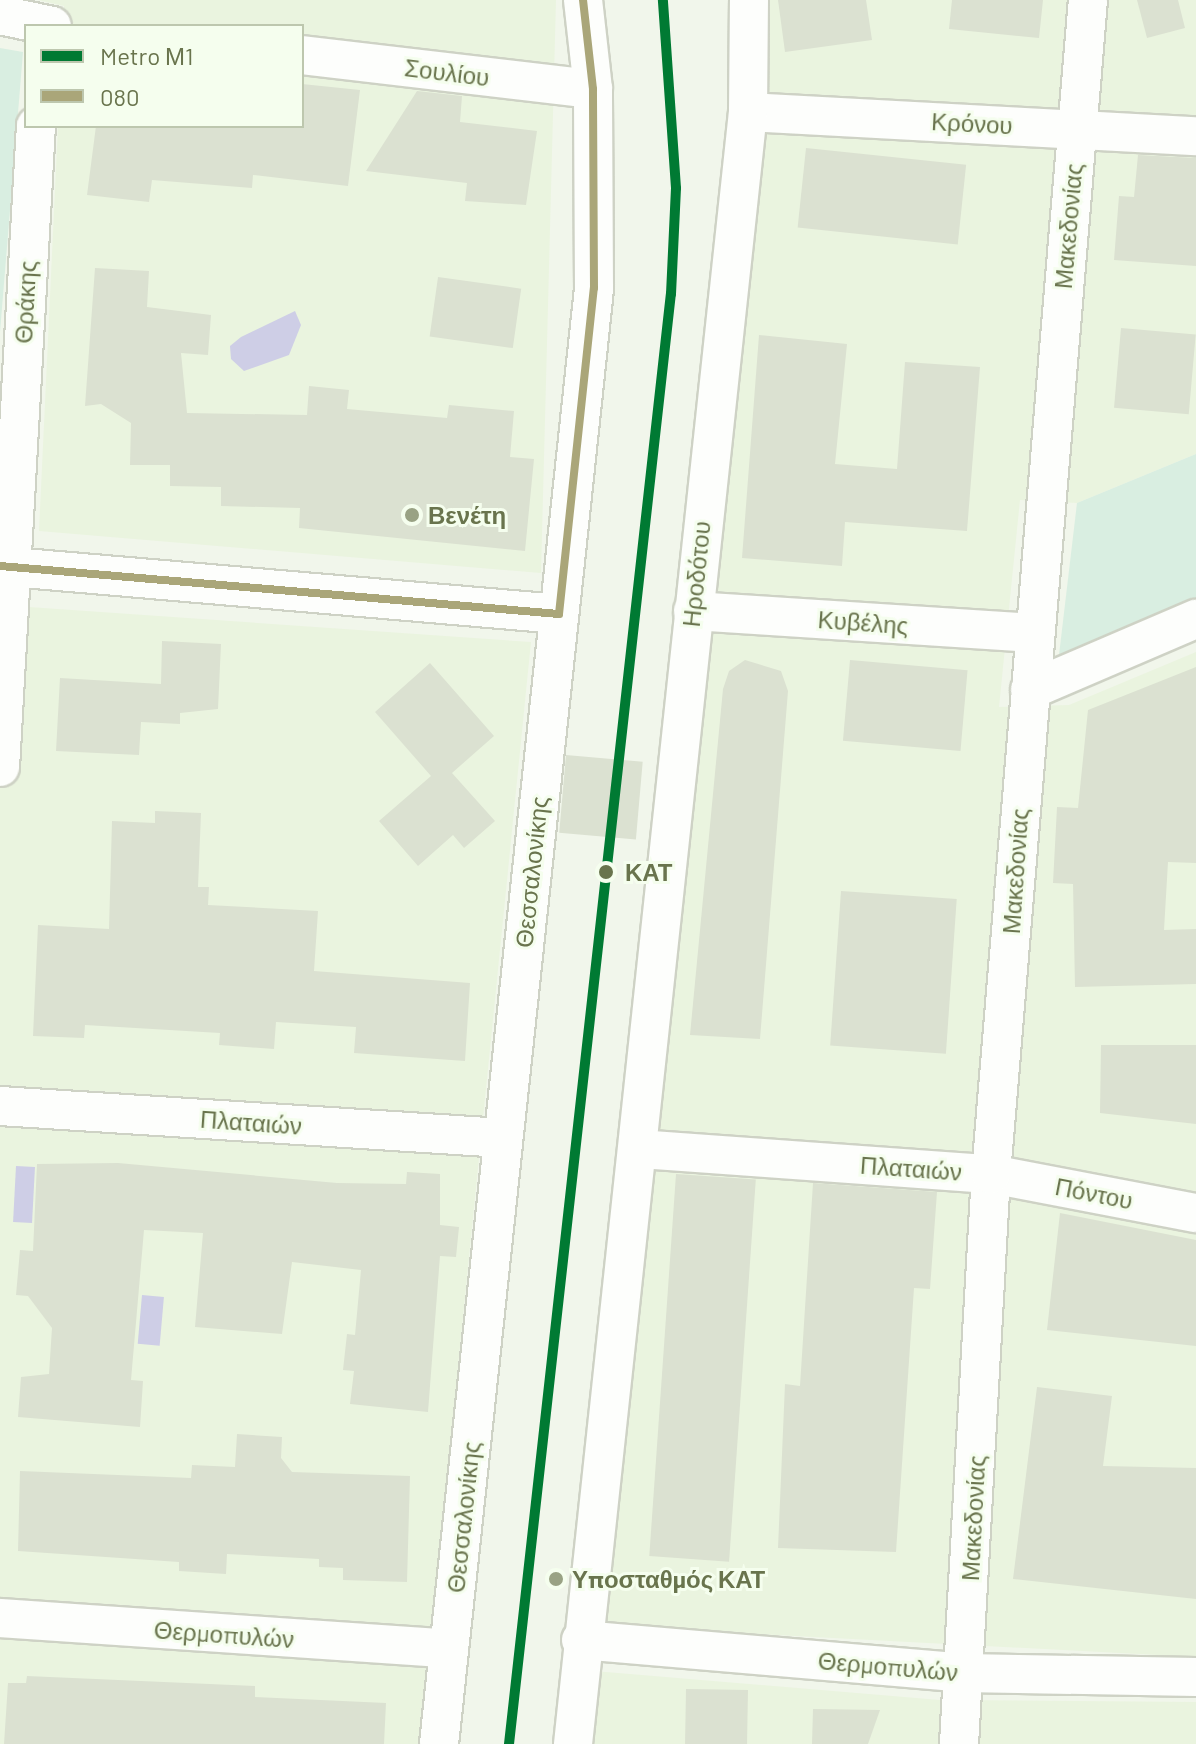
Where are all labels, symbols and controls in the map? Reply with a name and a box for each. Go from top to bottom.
legend [24,24,304,128]
text: Metro Μ1 [100,41,193,70]
street label: Σουλίου [403,53,491,91]
text: 080 [100,82,140,111]
street label: Κρόνου [931,106,1013,140]
street label: Μακεδονίας [1048,162,1088,290]
street label: Θράκης [8,260,42,344]
place label: Βενέτη [428,501,506,529]
marker: Βενέτη [403,506,421,524]
street label: Ηροδότου [676,520,716,628]
street label: Κυβέλης [817,604,909,640]
street label: Θεσσαλονίκης [509,795,553,949]
street label: Μακεδονίας [996,807,1034,935]
place label: ΚΑΤ [625,858,672,886]
marker: ΚΑΤ [594,860,618,884]
street label: Πλαταιών [199,1104,303,1140]
street label: Πλαταιών [859,1150,963,1186]
street label: Πόντου [1053,1171,1135,1215]
street label: Θεσσαλονίκης [441,1440,485,1594]
street label: Μακεδονίας [955,1454,991,1582]
place label: Υποσταθμός ΚΑΤ [572,1565,765,1593]
marker: Υποσταθμός ΚΑΤ [547,1570,565,1588]
street label: Θερμοπυλών [153,1615,295,1653]
street label: Θερμοπυλών [817,1646,959,1686]

